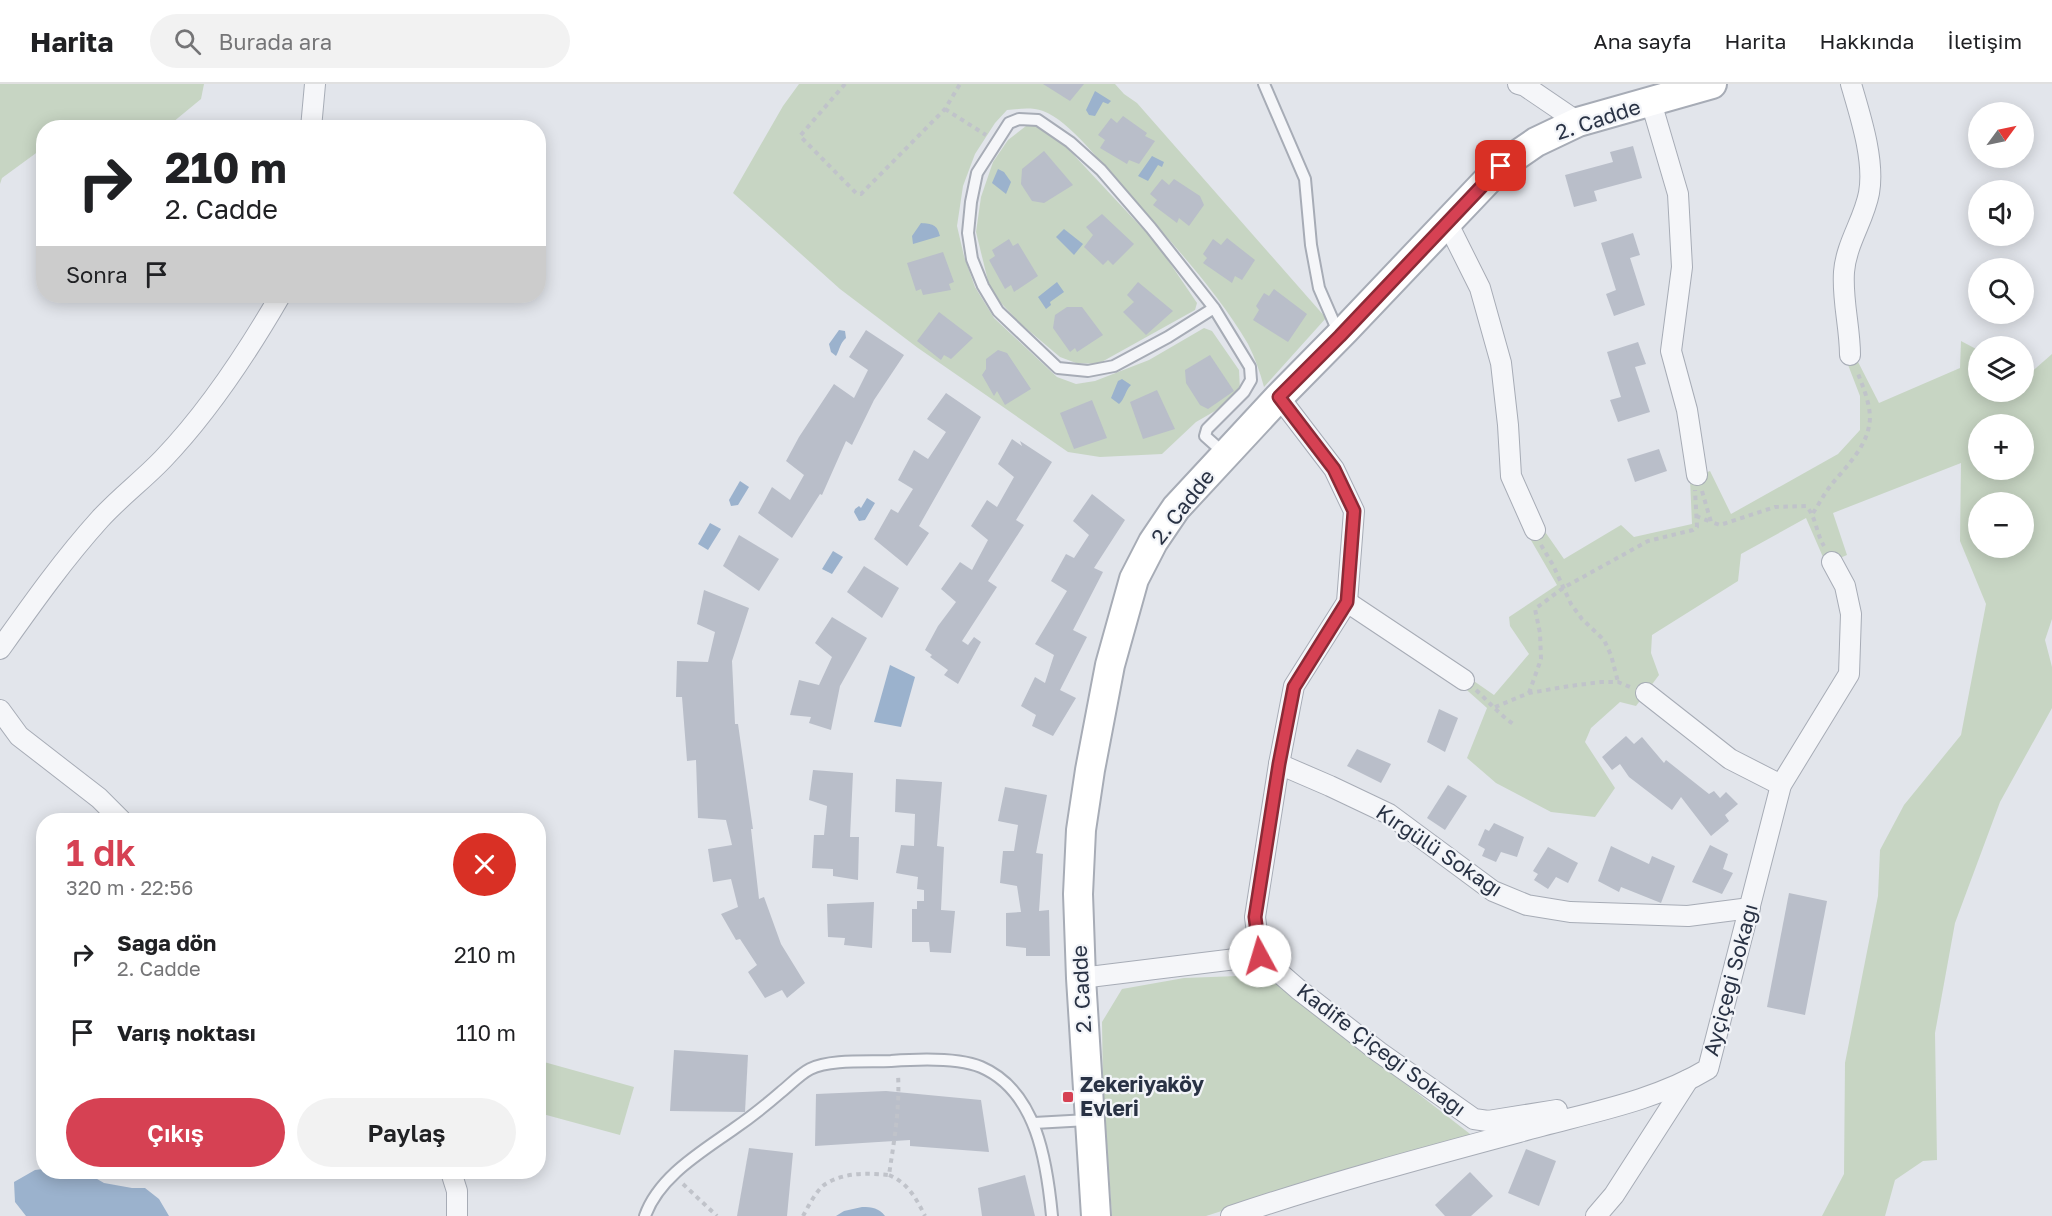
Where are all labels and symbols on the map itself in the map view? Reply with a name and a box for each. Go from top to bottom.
street label: 2. Cadde [1552,93,1644,145]
north arrow [1968,102,2034,168]
pin [1475,140,1526,191]
street label: 2. Cadde [1145,464,1220,549]
street label: Kırgülü Sokağı [1372,798,1508,902]
street label: Ayçiçeği Sokağı [1697,901,1763,1059]
position arrow [1228,924,1292,988]
street label: 2. Cadde [1066,944,1096,1034]
street label: Kadife Çiçeği Sokağı [1292,977,1471,1121]
place label: Zekeriyaköy Evleri [1080,1071,1204,1121]
marker: Zekeriyaköy Evleri [1061,1090,1075,1104]

